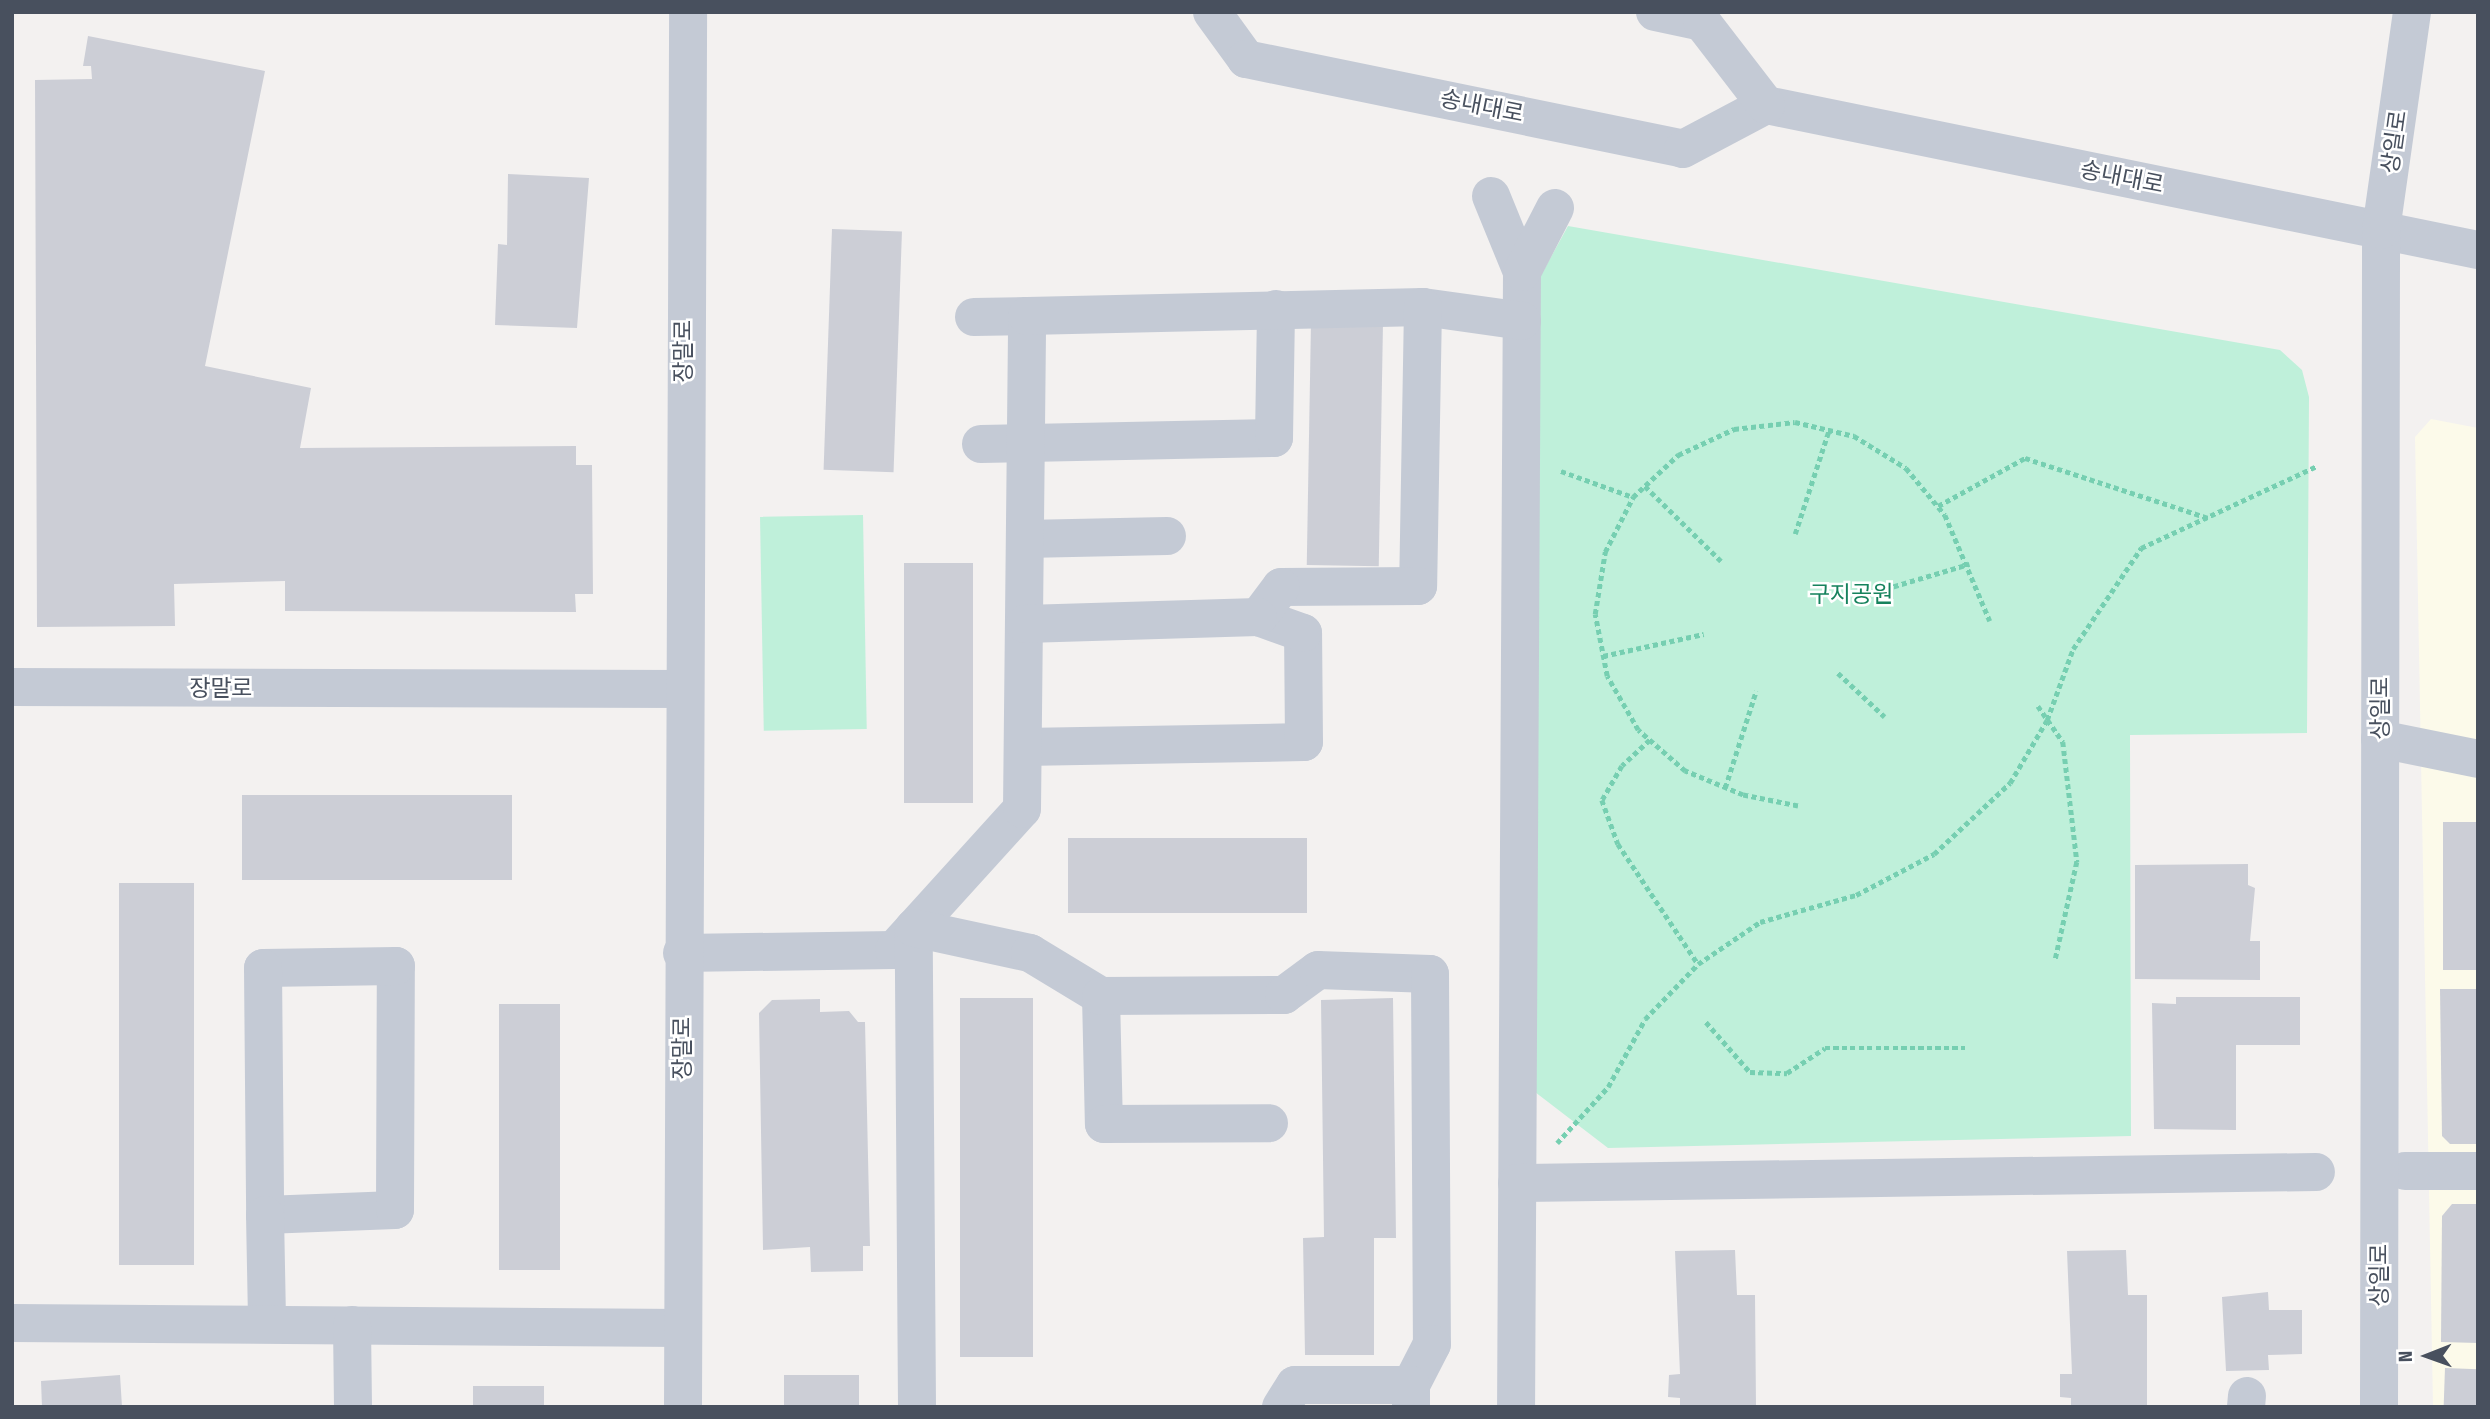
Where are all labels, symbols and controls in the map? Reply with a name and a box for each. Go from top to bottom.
street label: 송내대로 [1438,84,1526,128]
street label: 상일로 [2376,109,2412,175]
street label: 송내대로 [2078,155,2166,199]
street label: 장말로 [669,319,697,383]
park label: 구지공원 [1809,580,1893,608]
street label: 장말로 [189,674,253,702]
street label: 상일로 [2366,676,2394,740]
street label: 장말로 [668,1016,696,1080]
street label: 상일로 [2365,1243,2393,1307]
north arrow [2392,1321,2462,1391]
text: N [2394,1350,2417,1362]

